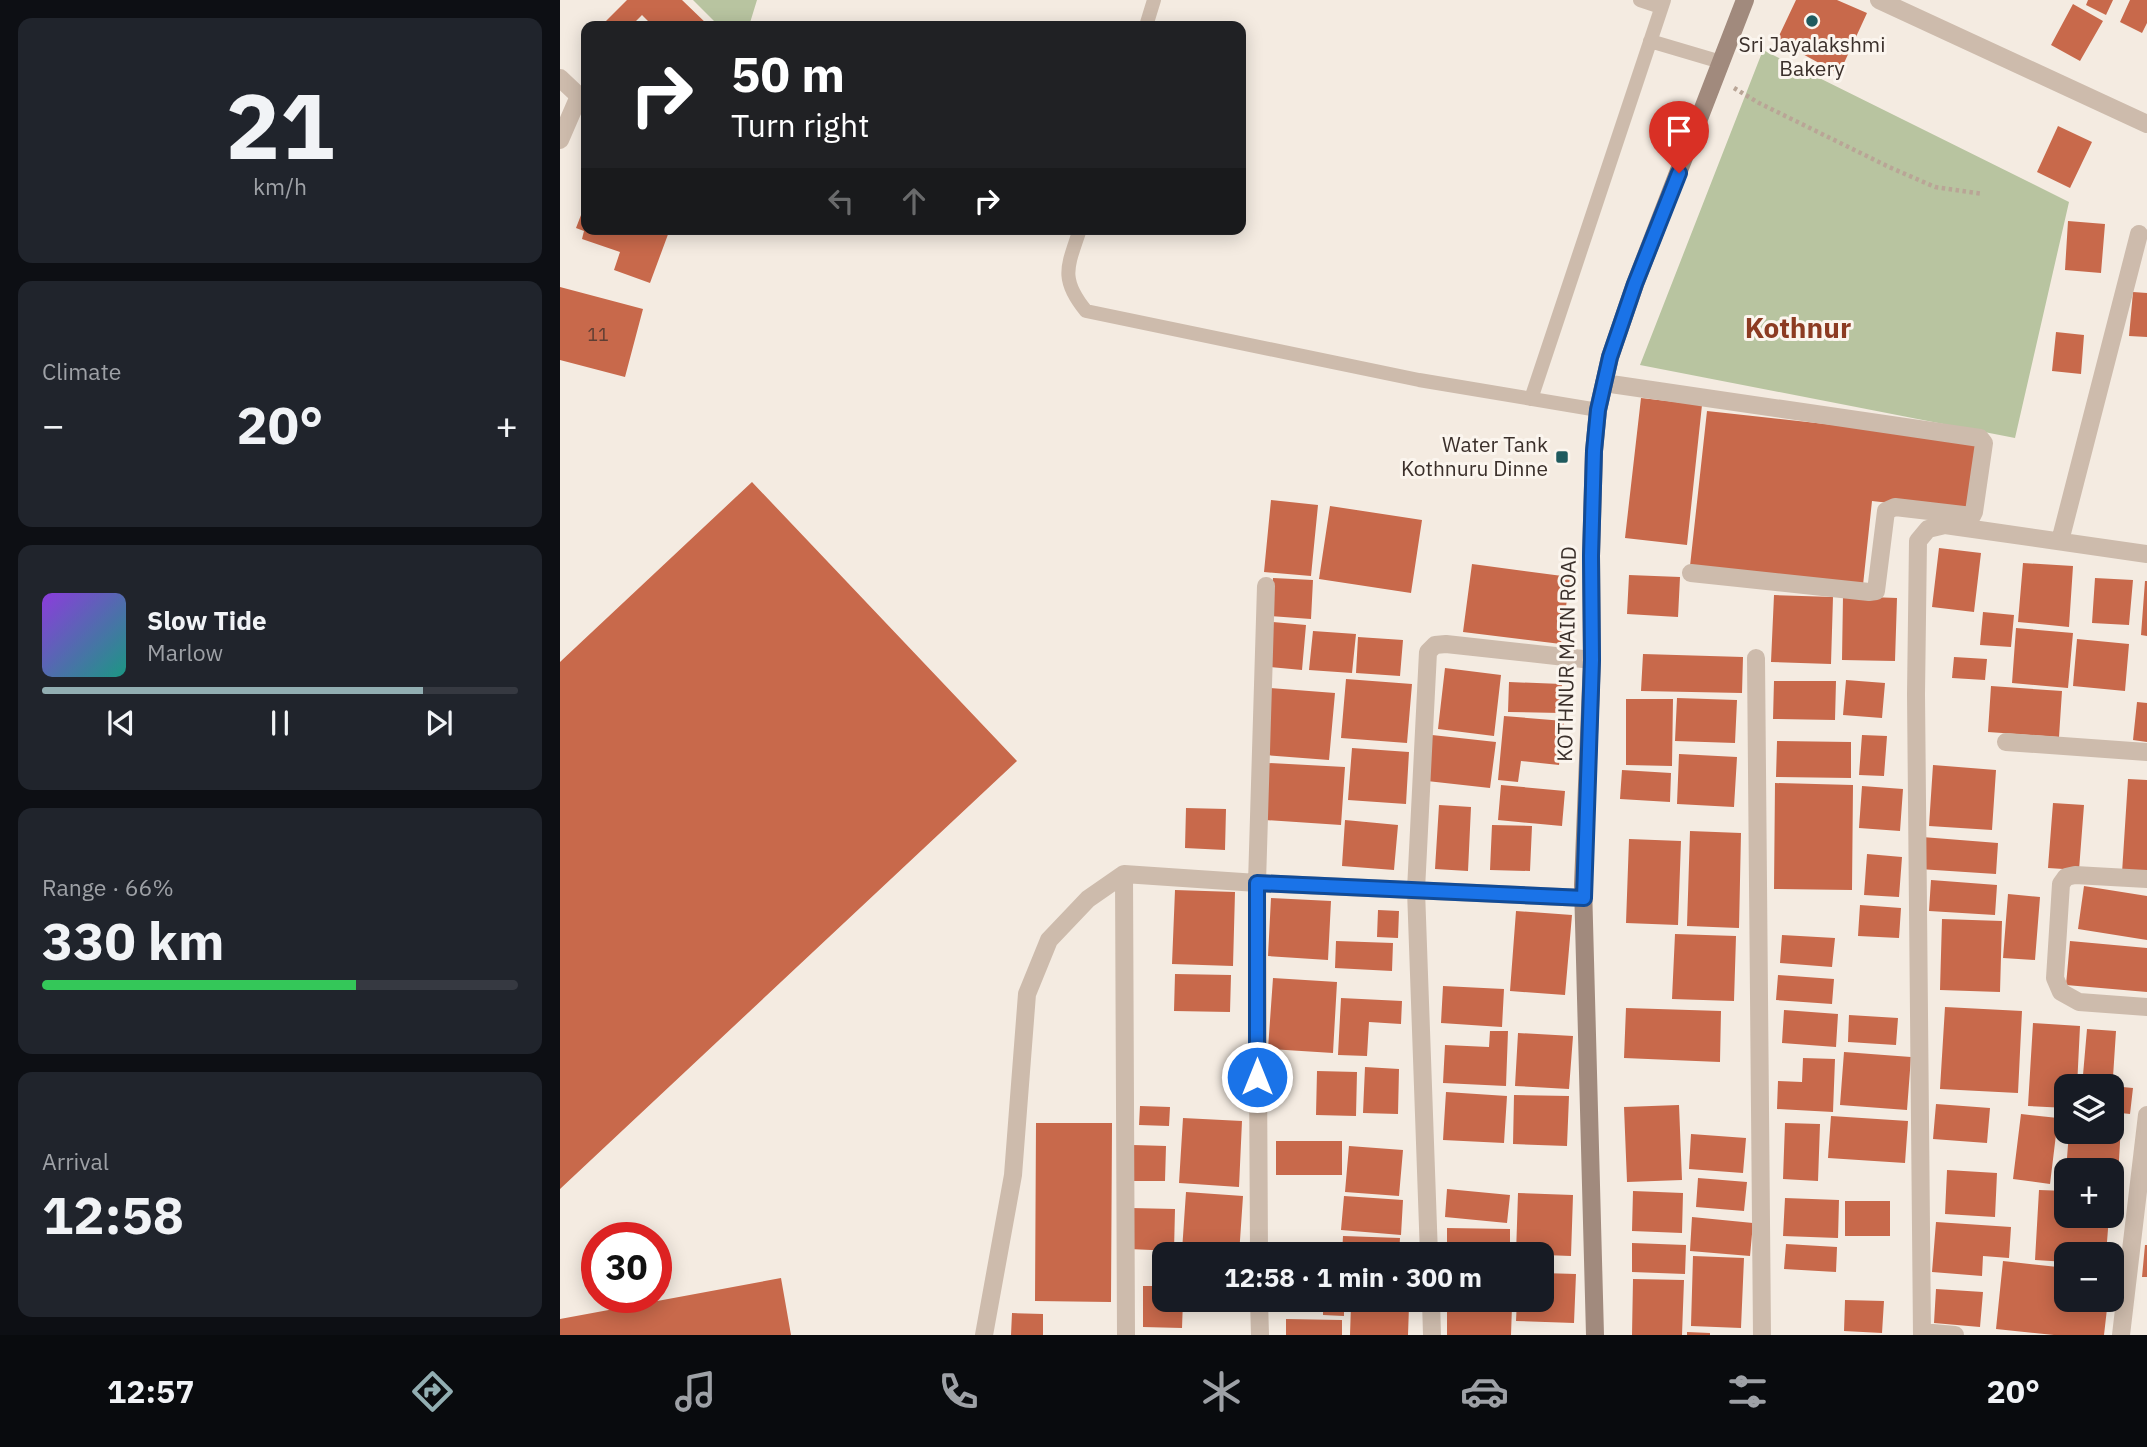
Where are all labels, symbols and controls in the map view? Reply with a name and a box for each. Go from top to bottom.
marker: Sri Jayalakshmi Bakery [1804,13,1820,29]
place label: Sri Jayalakshmi Bakery [1739,30,1885,82]
text: 50 m [731,42,845,105]
icon: right [616,49,707,140]
text: 21 [225,66,335,184]
pin [1649,101,1709,173]
text: Turn right [731,104,869,146]
icon: arrive [1660,112,1698,150]
text: km/h [253,171,307,201]
icon: left [822,182,860,220]
icon: ahead [895,182,933,220]
icon: right [968,182,1006,220]
district label: Kothnur [1745,309,1851,346]
house number: 11 [587,323,609,346]
text: Climate [42,356,121,386]
text: 20° [237,391,323,458]
text: − [42,400,65,449]
text: + [495,400,518,449]
place label: Water Tank Kothnuru Dinne [1401,430,1548,482]
marker: Water Tank Kothnuru Dinne [1554,449,1570,465]
street label: KOTHNUR MAIN ROAD [1550,546,1582,762]
text: Slow Tide [147,603,267,637]
text: Marlow [147,637,223,667]
icon: previous [102,704,140,742]
icon: pause [261,704,299,742]
icon: next [420,704,458,742]
text: Range · 66% [42,872,174,902]
text: 330 km [42,907,224,974]
position arrow [1220,1040,1294,1114]
map controls [2054,1074,2124,1312]
button: layers [2054,1074,2124,1144]
text: Arrival [42,1146,109,1176]
button: + [2054,1158,2124,1228]
text: 12:58 [42,1181,184,1248]
speed limit sign: 30 [581,1222,672,1313]
button: − [2054,1242,2124,1312]
text: 12:58 · 1 min · 300 m [1224,1260,1482,1294]
icon: directions [408,1367,457,1416]
icon: music [671,1367,720,1416]
icon: phone [934,1367,983,1416]
icon: climate [1197,1367,1246,1416]
icon: car [1460,1367,1509,1416]
icon: filters [1723,1367,1772,1416]
text: 12:57 [107,1370,194,1412]
text: 20° [1986,1370,2040,1412]

